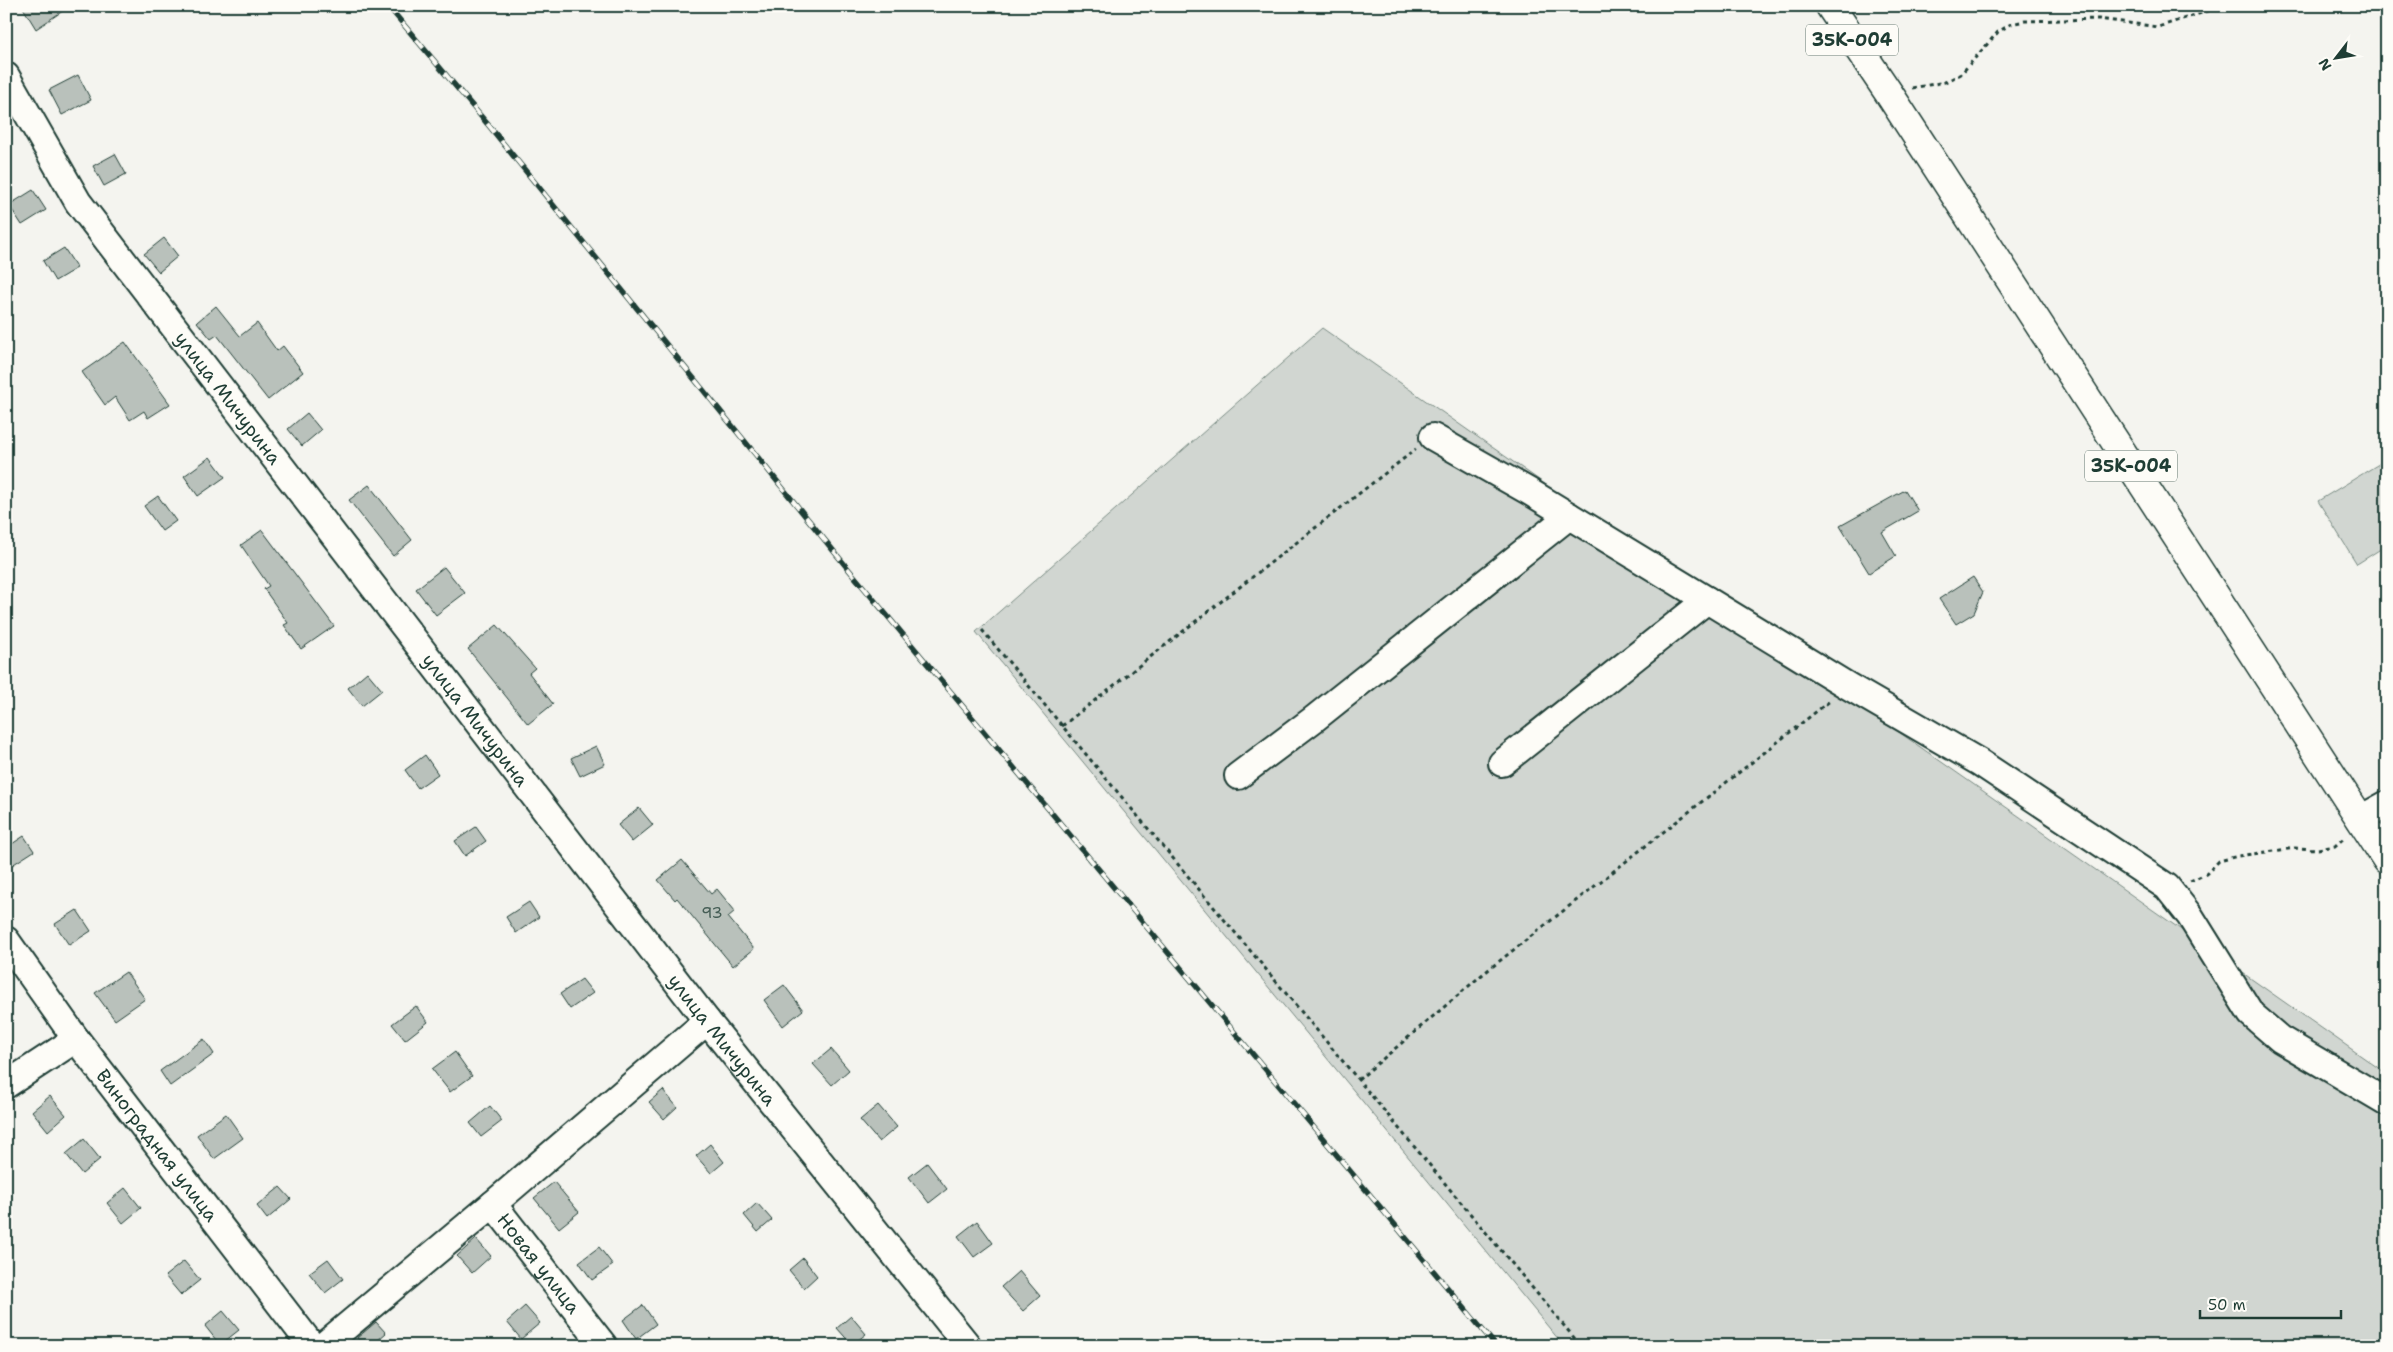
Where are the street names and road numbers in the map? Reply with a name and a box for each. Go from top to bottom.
road number: 35К-004 [1806,24,1898,56]
street label: улица Мичурина [169,326,288,470]
road number: 35К-004 [2085,451,2177,482]
street label: улица Мичурина [417,648,535,792]
street label: улица Мичурина [663,969,783,1111]
street label: Виноградная улица [91,1064,224,1227]
street label: Новая улица [492,1208,587,1319]

